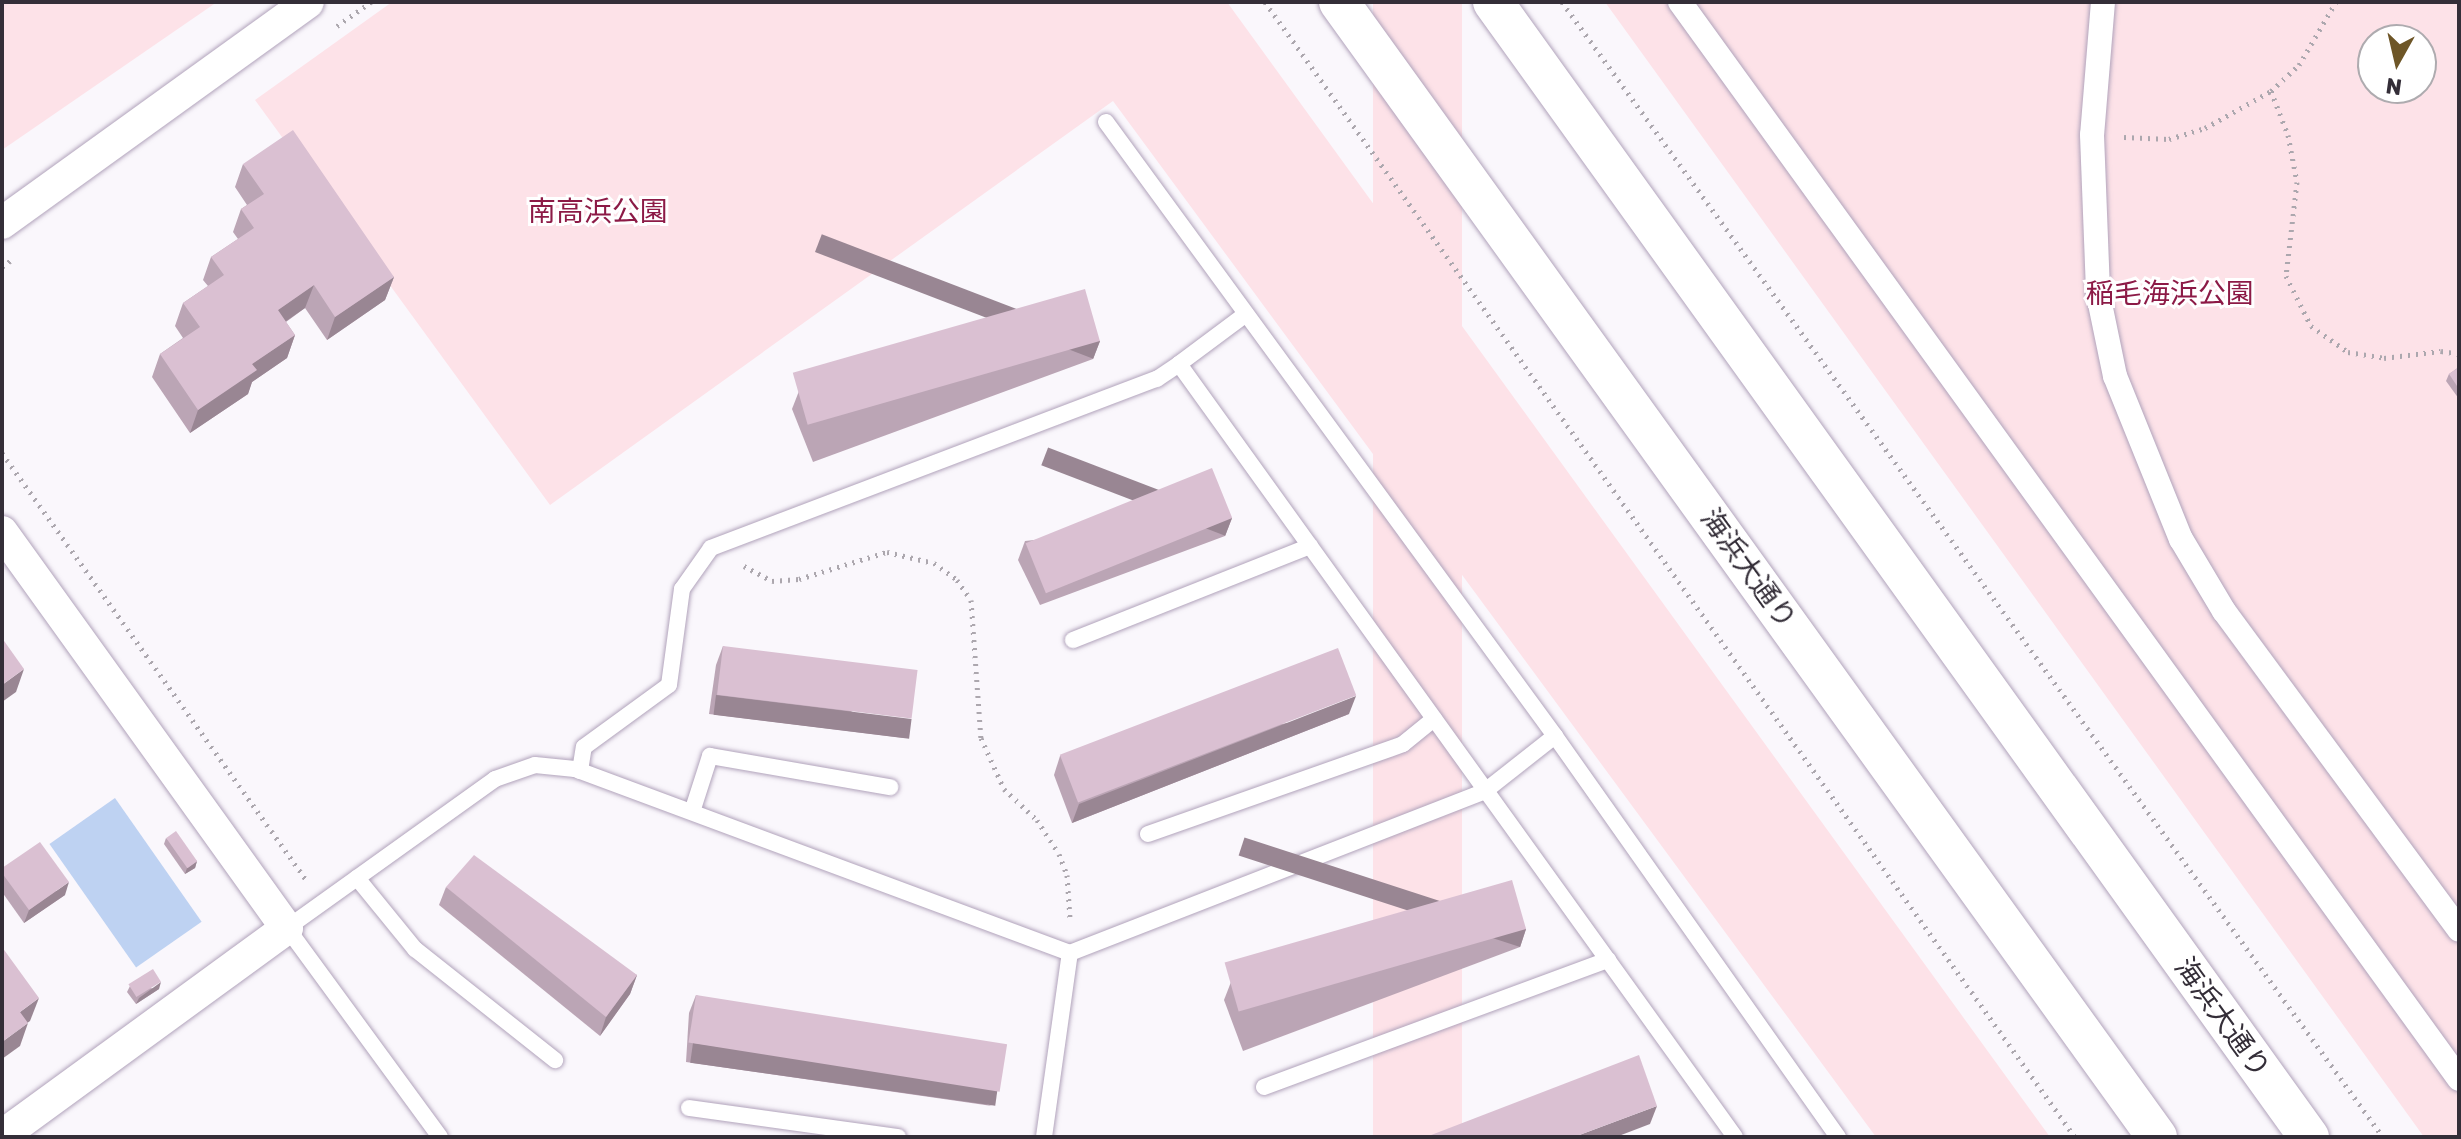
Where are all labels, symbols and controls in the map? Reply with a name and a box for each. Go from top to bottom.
north arrow [2357,24,2437,104]
text: N [2384,72,2404,101]
park label: 南高浜公園 [528,195,668,229]
park label: 稲毛海浜公園 [2086,277,2254,311]
street label: 海浜大通り [1693,502,1803,636]
street label: 海浜大通り [2167,951,2277,1085]

